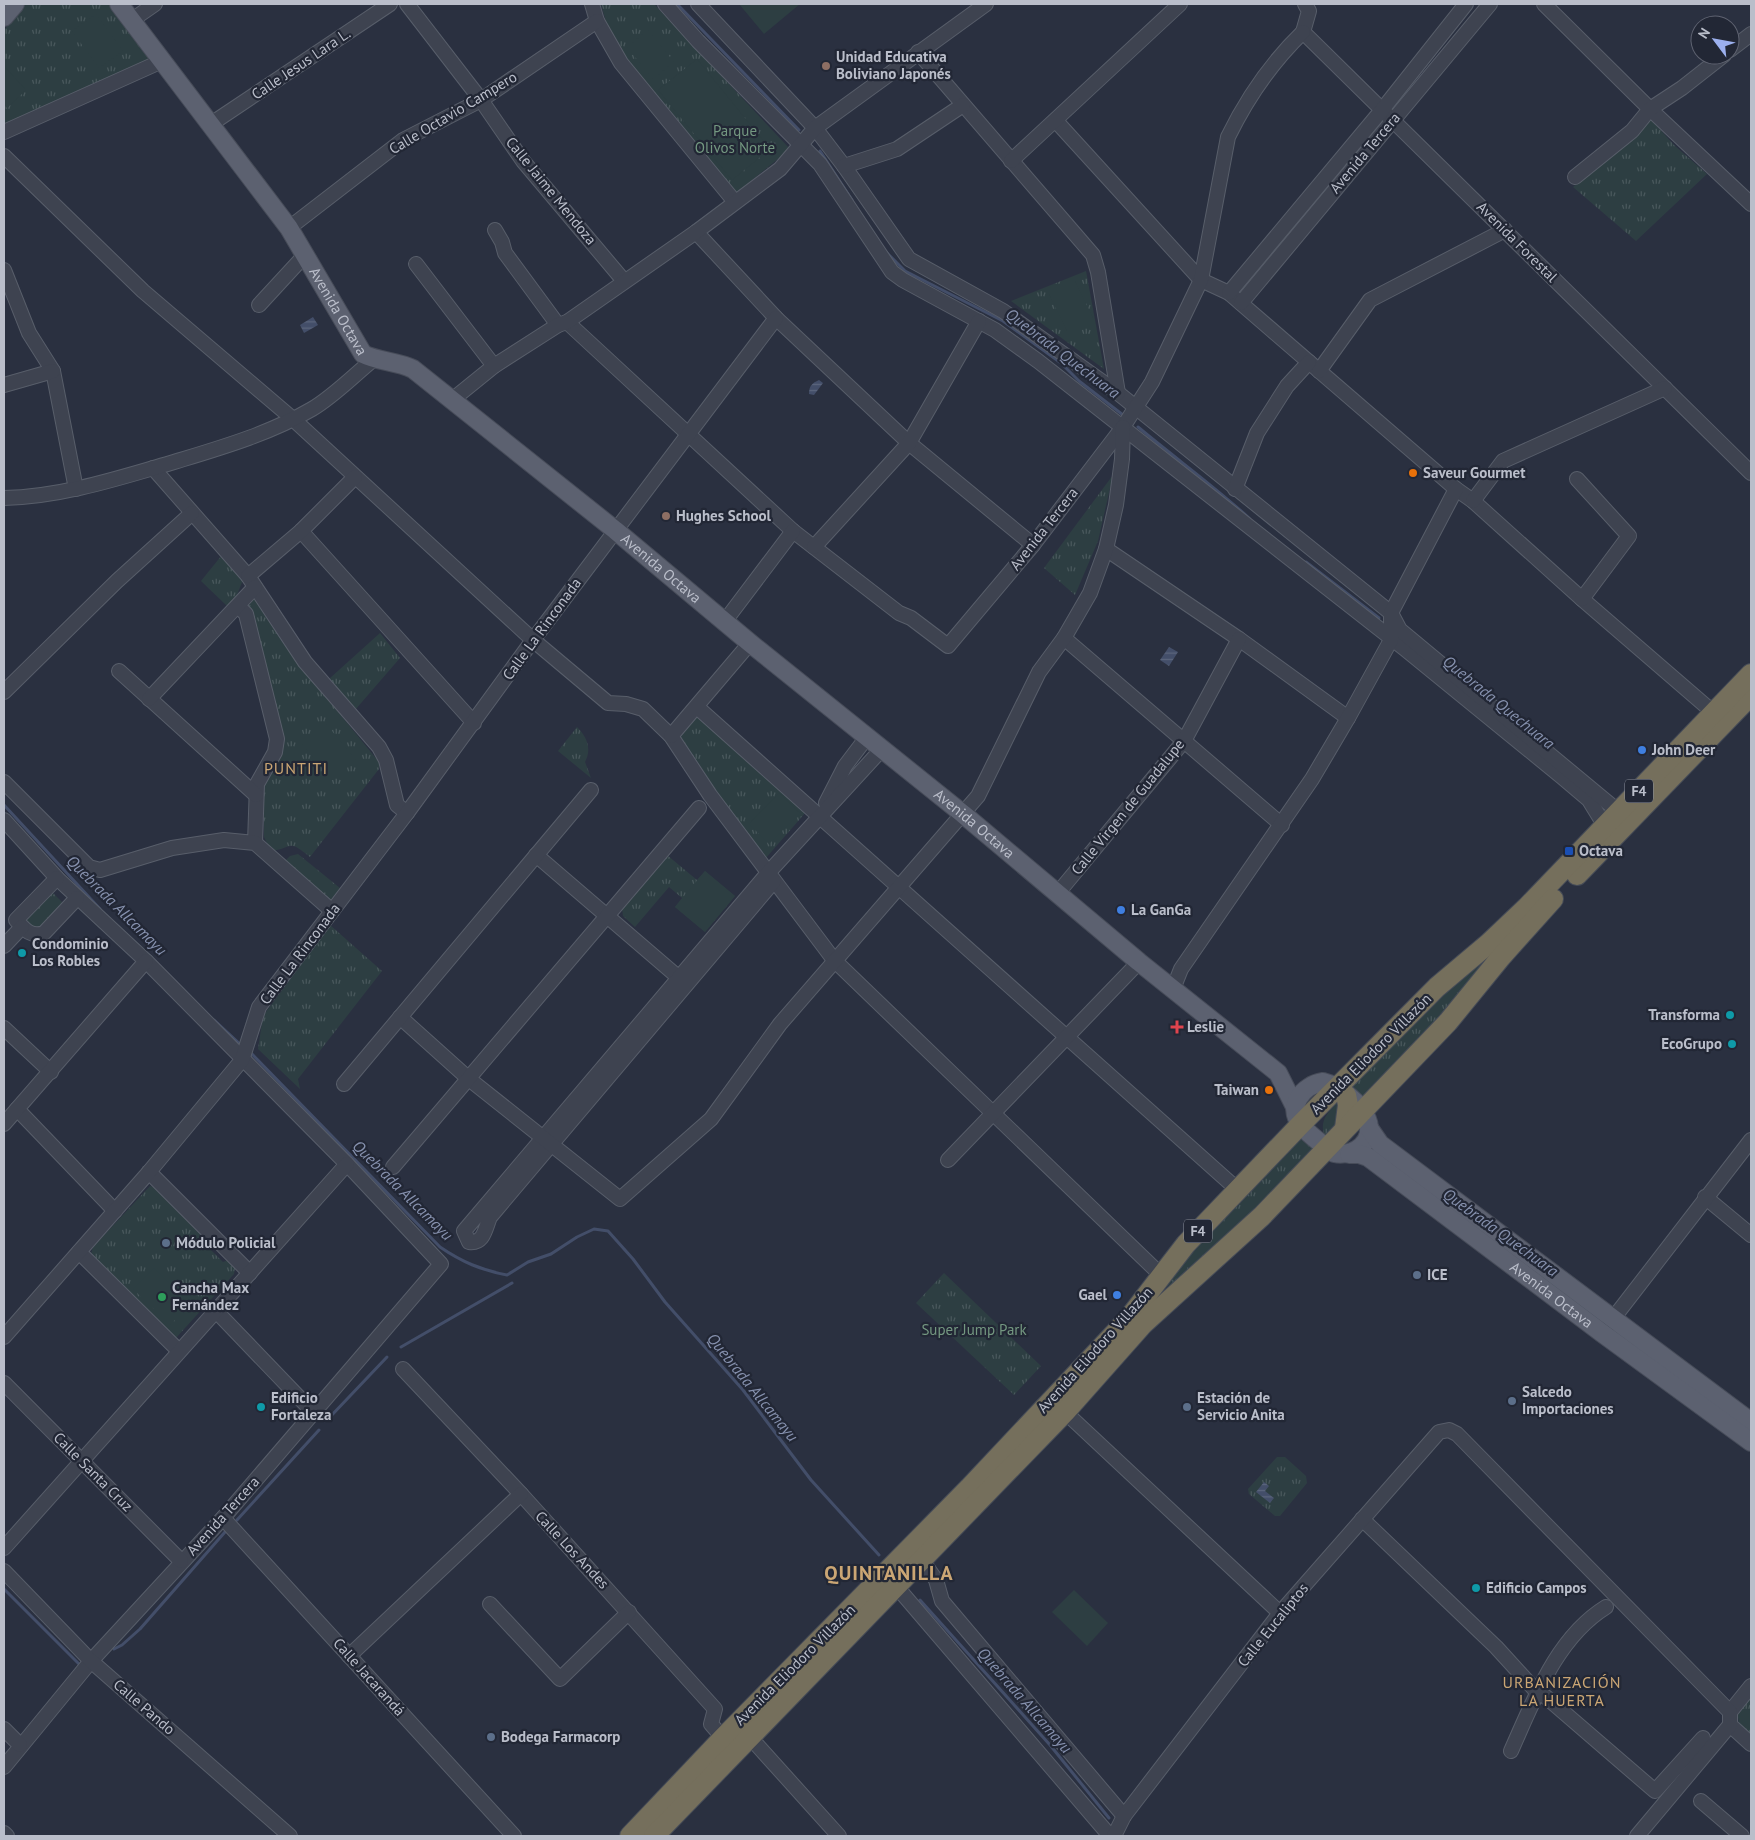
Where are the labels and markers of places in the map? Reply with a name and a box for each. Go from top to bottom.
place label: Unidad Educativa Boliviano Japonés [836,47,951,83]
marker: Unidad Educativa Boliviano Japonés [820,60,832,72]
place label: Saveur Gourmet [1423,463,1526,482]
marker: Saveur Gourmet [1407,467,1419,479]
place label: Hughes School [676,506,772,525]
marker: Hughes School [660,510,672,522]
place label: John Deer [1651,740,1716,759]
marker: John Deer [1636,744,1648,756]
place label: Octava [1579,841,1623,860]
marker: Octava [1563,845,1575,857]
place label: La GanGa [1131,900,1191,919]
marker: La GanGa [1115,904,1127,916]
place label: Condominio Los Robles [32,934,109,970]
marker: Condominio Los Robles [16,947,28,959]
place label: Transforma [1648,1005,1720,1024]
marker: Transforma [1724,1009,1736,1021]
place label: Leslie [1187,1017,1225,1036]
marker: Leslie [1171,1021,1183,1033]
place label: EcoGrupo [1661,1034,1722,1053]
marker: EcoGrupo [1726,1038,1738,1050]
place label: Taiwan [1214,1080,1259,1099]
marker: Taiwan [1263,1084,1275,1096]
place label: Módulo Policial [176,1233,276,1252]
marker: Módulo Policial [160,1237,172,1249]
place label: ICE [1427,1265,1448,1284]
marker: ICE [1411,1269,1423,1281]
place label: Cancha Max Fernández [172,1278,249,1314]
place label: Gael [1078,1285,1108,1304]
marker: Gael [1111,1289,1123,1301]
marker: Cancha Max Fernández [156,1291,168,1303]
place label: Salcedo Importaciones [1522,1382,1614,1418]
place label: Edificio Fortaleza [271,1388,331,1424]
place label: Estación de Servicio Anita [1197,1388,1285,1424]
marker: Salcedo Importaciones [1506,1395,1518,1407]
marker: Edificio Fortaleza [255,1401,267,1413]
marker: Estación de Servicio Anita [1181,1401,1193,1413]
place label: Edificio Campos [1486,1578,1587,1597]
marker: Edificio Campos [1470,1582,1482,1594]
place label: Bodega Farmacorp [501,1727,620,1746]
marker: Bodega Farmacorp [485,1731,497,1743]

